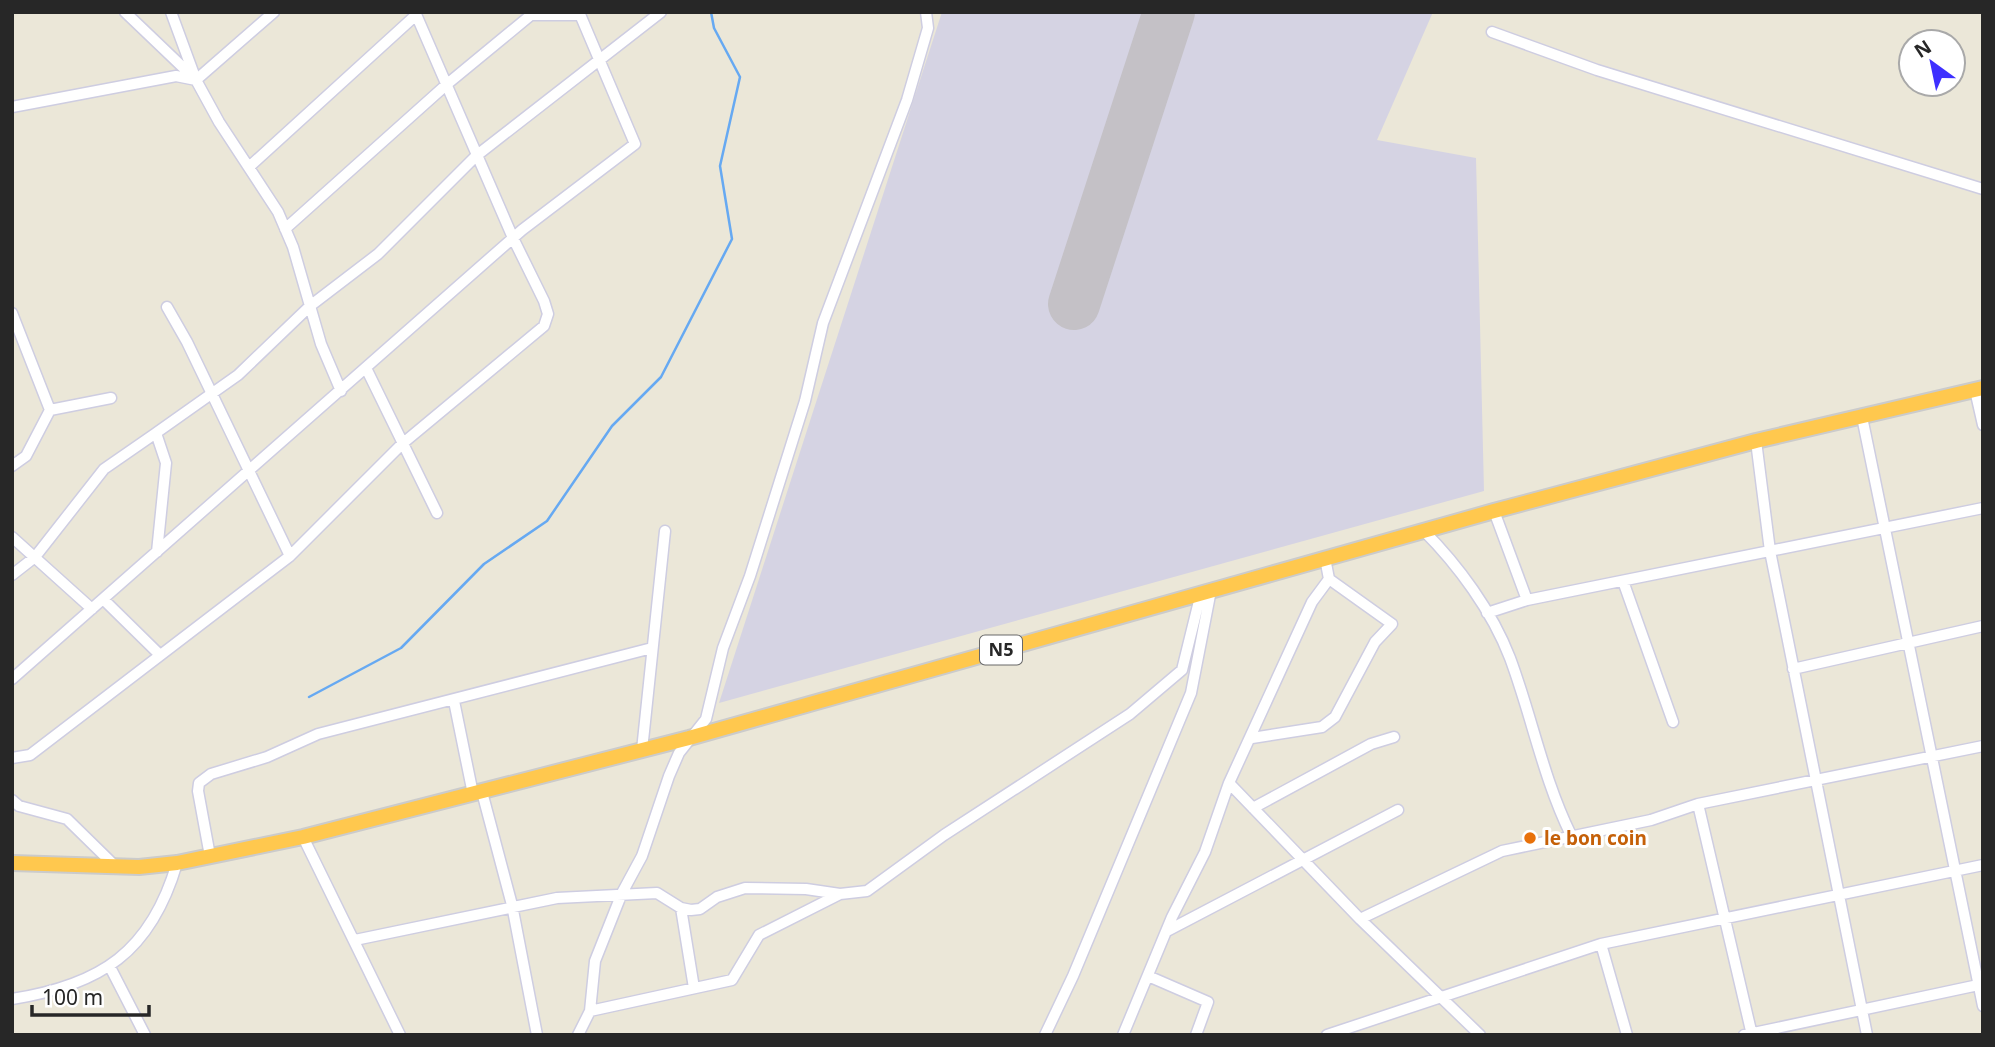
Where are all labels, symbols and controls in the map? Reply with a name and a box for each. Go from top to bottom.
north arrow [1897,28,1967,98]
text: N [1909,34,1936,64]
road number: N5 [980,636,1022,664]
place label: le bon coin [1544,825,1647,851]
marker: le bon coin [1522,830,1538,846]
scale bar [32,974,149,1018]
text: 100 m [42,983,103,1011]

